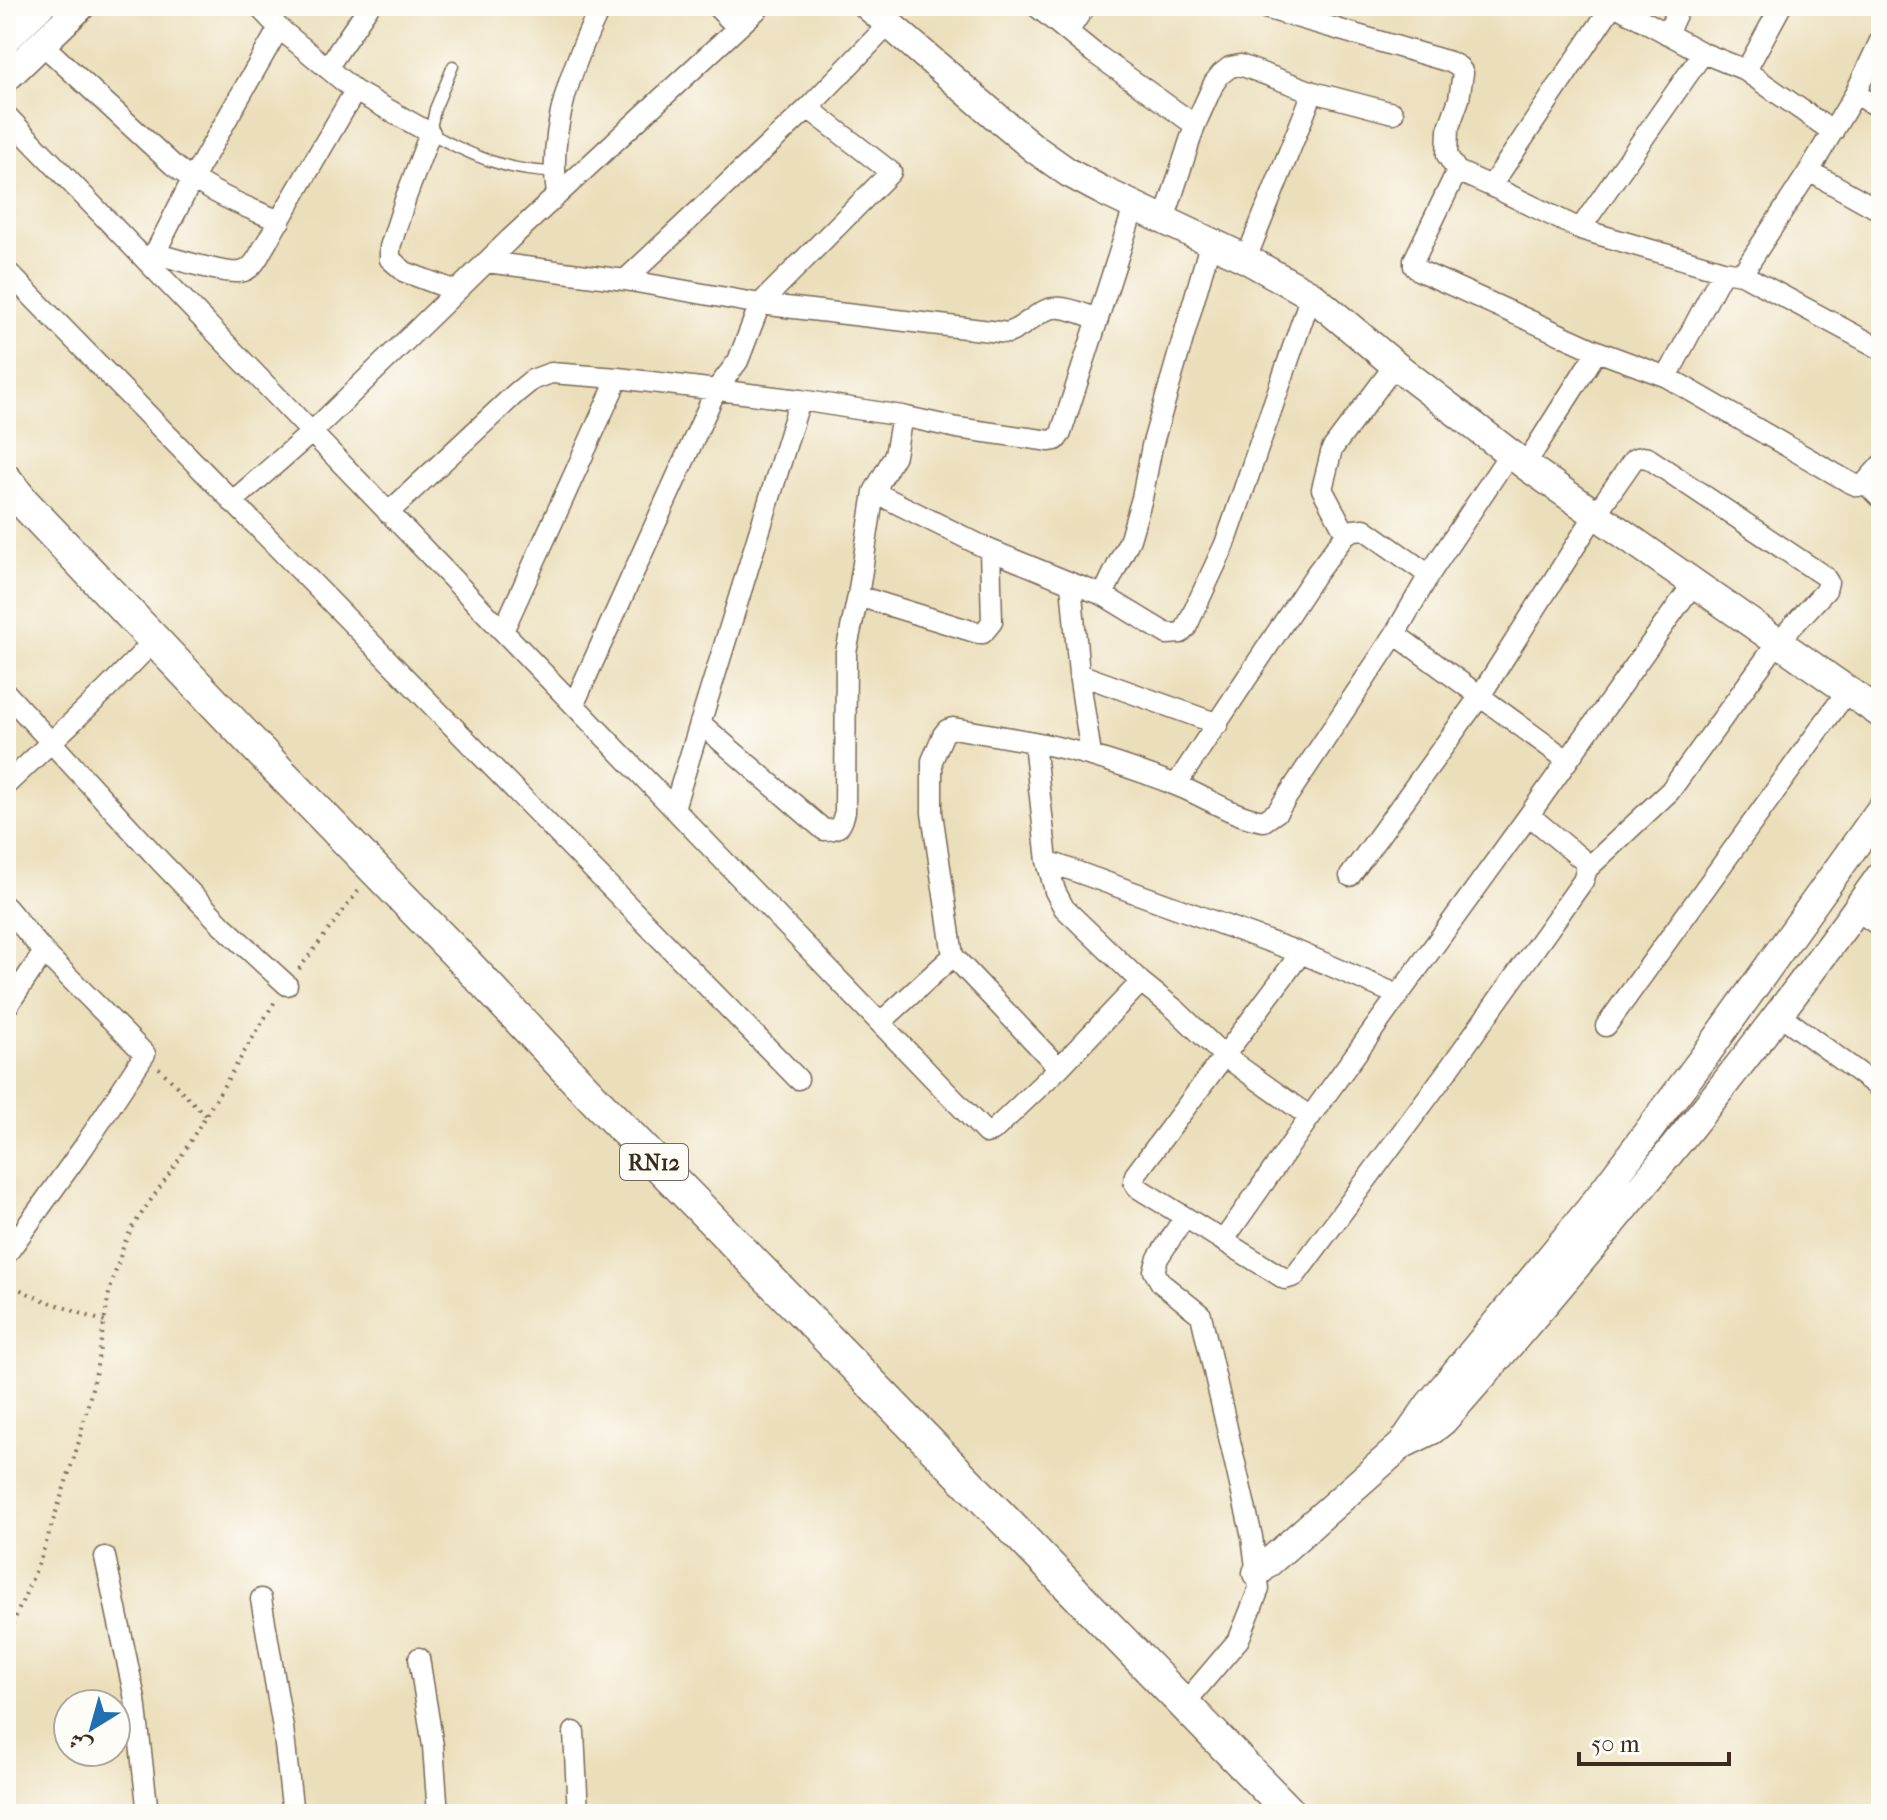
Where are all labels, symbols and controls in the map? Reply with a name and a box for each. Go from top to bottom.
road number: RN12 [620,1144,688,1180]
north arrow [52,1688,132,1768]
scale bar [1579,1716,1729,1766]
text: ش [64,1726,97,1760]
text: 50 m [1591,1730,1640,1758]

